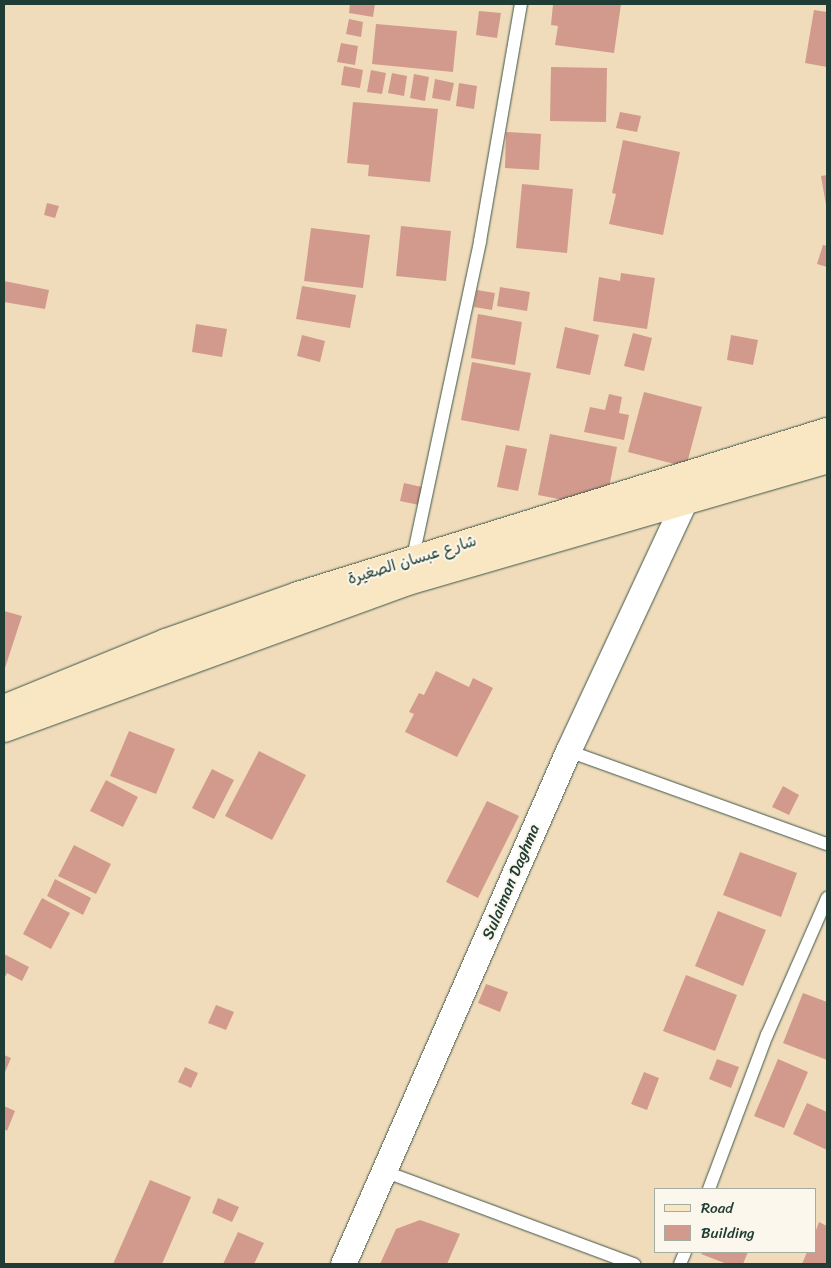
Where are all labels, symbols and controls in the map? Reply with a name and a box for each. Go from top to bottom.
street label: شارع عبسان الصغيرة [345,531,479,589]
street label: Sulaiman Daghma [478,822,544,942]
legend [654,1188,816,1253]
text: Road [701,1195,733,1221]
text: Building [701,1220,755,1246]

